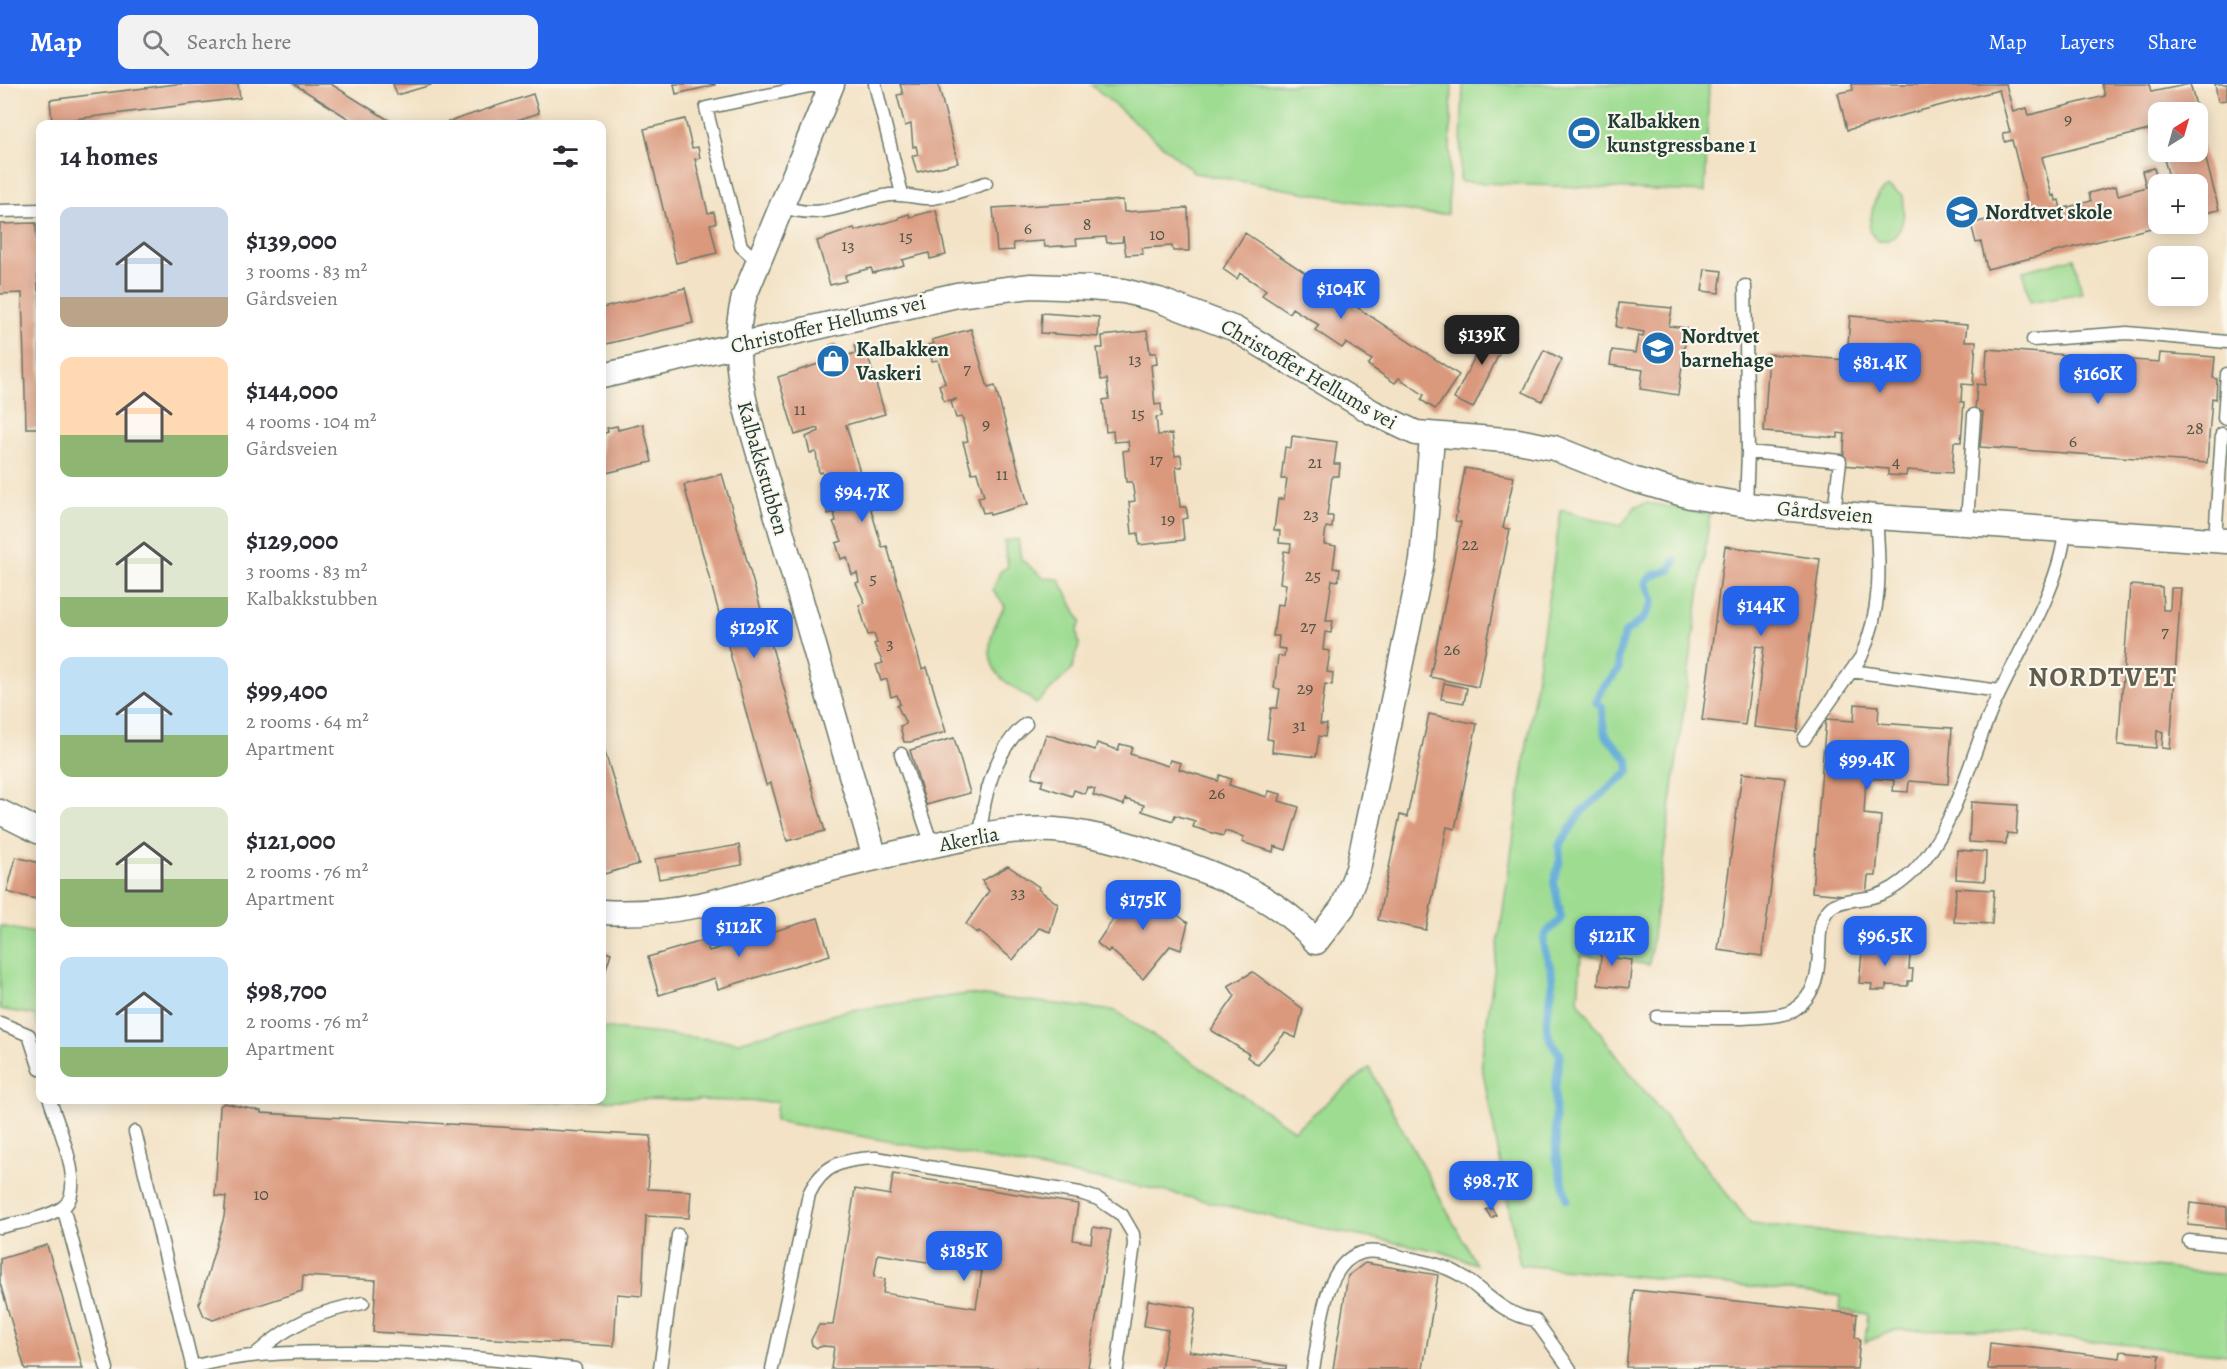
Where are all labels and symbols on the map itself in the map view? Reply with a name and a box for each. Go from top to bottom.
north arrow [2148,102,2208,162]
place label: Kalbakken kunstgressbane 1 [1607,107,1757,159]
house number: 9 [2064,107,2072,131]
sports icon: Kalbakken kunstgressbane 1 [1566,115,1602,151]
school or university icon: Nordtvet skole [1944,194,1980,230]
place label: Nordtvet skole [1985,198,2113,226]
house number: 8 [1083,212,1091,236]
house number: 6 [1024,216,1032,240]
house number: 10 [1149,222,1165,246]
house number: 15 [899,224,913,248]
house number: 13 [841,233,855,257]
pin: $104K [1299,269,1383,320]
street label: Christoffer Hellums vei [728,288,928,360]
street label: Christoffer Hellums vei [1216,312,1402,436]
pin: $139K [1440,315,1524,366]
place label: Nordtvet barnehage [1680,322,1774,374]
school or university icon: Nordtvet barnehage [1640,330,1676,366]
place label: Kalbakken Vaskeri [855,335,949,387]
shop icon: Kalbakken Vaskeri [815,343,851,379]
pin: $81.4K [1831,343,1929,394]
house number: 13 [1128,347,1142,371]
pin: $160K [2056,354,2140,405]
house number: 7 [963,356,971,380]
house number: 11 [794,397,806,421]
street label: Kalbakkstubben [730,398,796,538]
house number: 15 [1131,401,1145,425]
house number: 9 [982,412,990,436]
house number: 28 [2186,416,2204,440]
house number: 6 [2069,429,2077,453]
house number: 17 [1149,447,1163,471]
house number: 4 [1892,449,1900,473]
house number: 21 [1308,450,1322,474]
house number: 11 [996,462,1008,486]
pin: $94.7K [813,472,911,523]
street label: Gårdsveien [1776,494,1874,530]
house number: 23 [1303,502,1319,526]
house number: 19 [1161,507,1175,531]
house number: 22 [1461,532,1479,556]
house number: 25 [1305,563,1321,587]
house number: 5 [869,566,877,590]
pin: $144K [1719,586,1803,637]
pin: $129K [712,608,796,659]
house number: 27 [1300,614,1316,638]
house number: 7 [2161,619,2169,643]
house number: 3 [886,631,894,655]
house number: 26 [1444,637,1460,661]
district label: NORDTVET [2028,659,2178,695]
house number: 29 [1297,676,1313,700]
house number: 31 [1292,713,1306,737]
pin: $99.4K [1818,740,1916,791]
house number: 26 [1209,781,1225,805]
street label: Akerlia [936,819,1001,859]
house number: 33 [1011,880,1025,904]
pin: $175K [1101,880,1185,931]
pin: $112K [697,907,781,958]
pin: $121K [1570,916,1654,967]
pin: $96.5K [1836,916,1934,967]
pin: $98.7K [1442,1161,1540,1212]
house number: 10 [253,1182,269,1206]
pin: $185K [922,1231,1006,1282]

